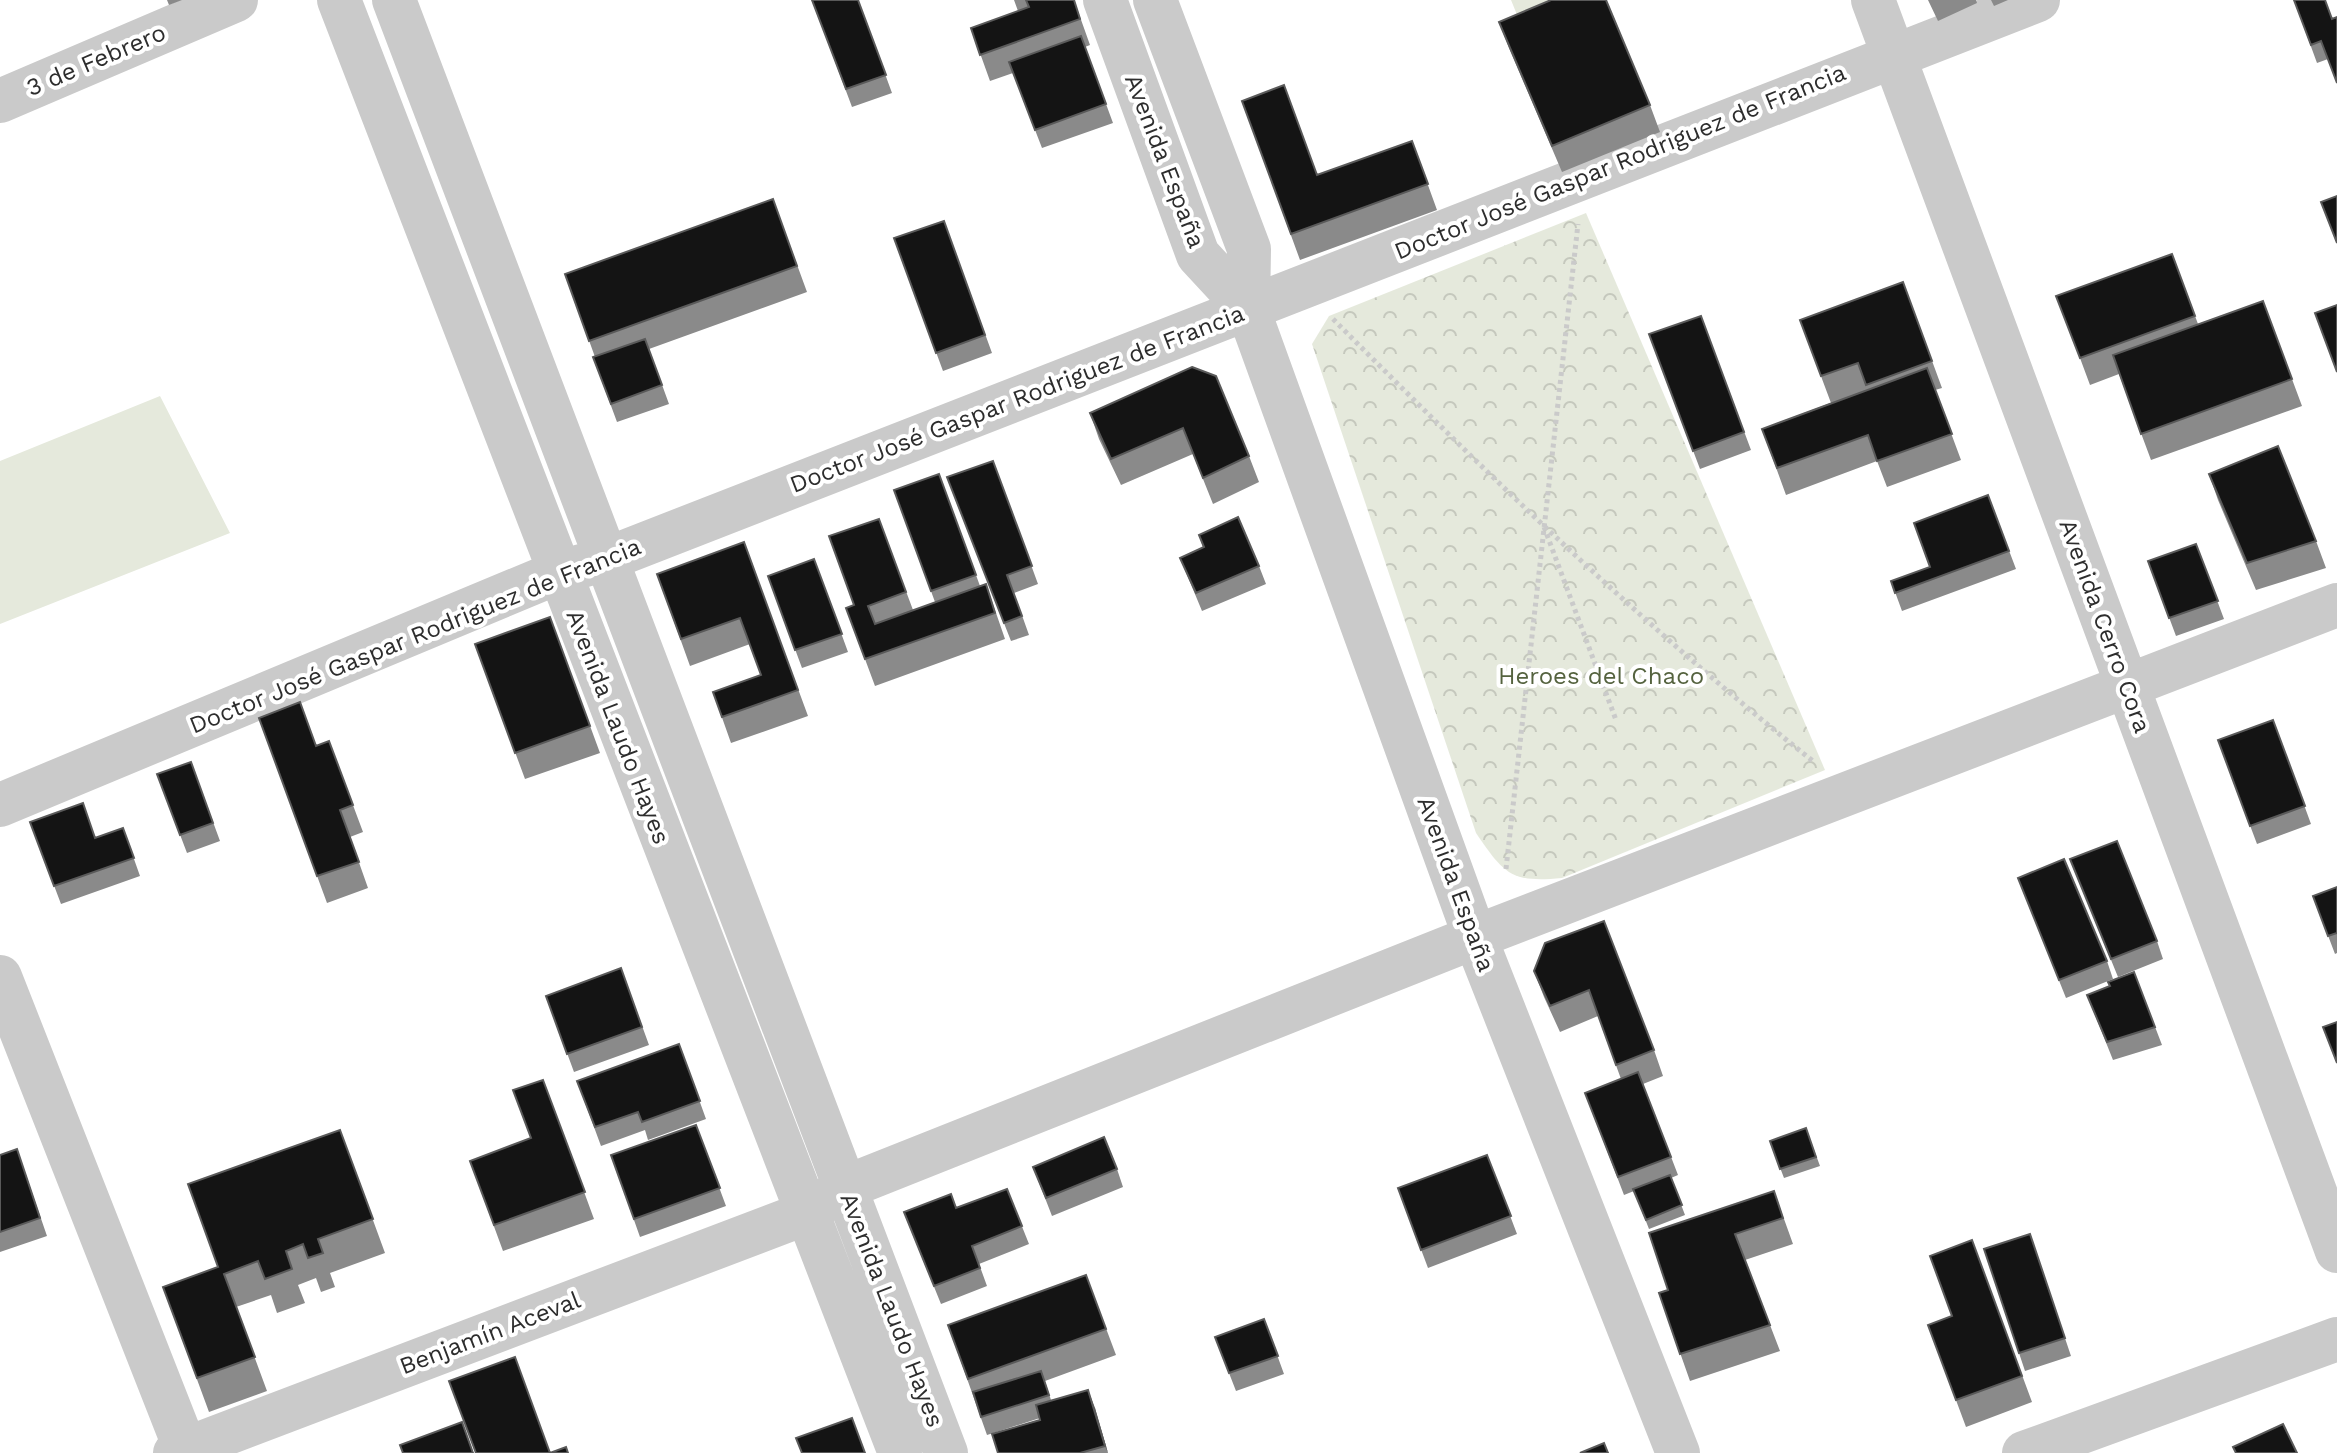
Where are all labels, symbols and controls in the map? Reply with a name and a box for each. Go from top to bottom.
street label: 3 de Febrero [22,18,170,102]
street label: Doctor José Gaspar Rodriguez de Francia [1390,58,1850,266]
street label: Avenida España [1119,70,1211,252]
street label: Doctor José Gaspar Rodriguez de Francia [786,299,1248,499]
street label: Avenida Cerro Cora [2053,516,2157,736]
street label: Doctor José Gaspar Rodriguez de Francia [185,532,645,740]
street label: Avenida Laudo Hayes [560,606,676,848]
park label: Heroes del Chaco [1498,662,1704,690]
street label: Avenida España [1411,793,1501,975]
street label: Avenida Laudo Hayes [834,1189,950,1431]
street label: Benjamín Aceval [396,1285,585,1380]

